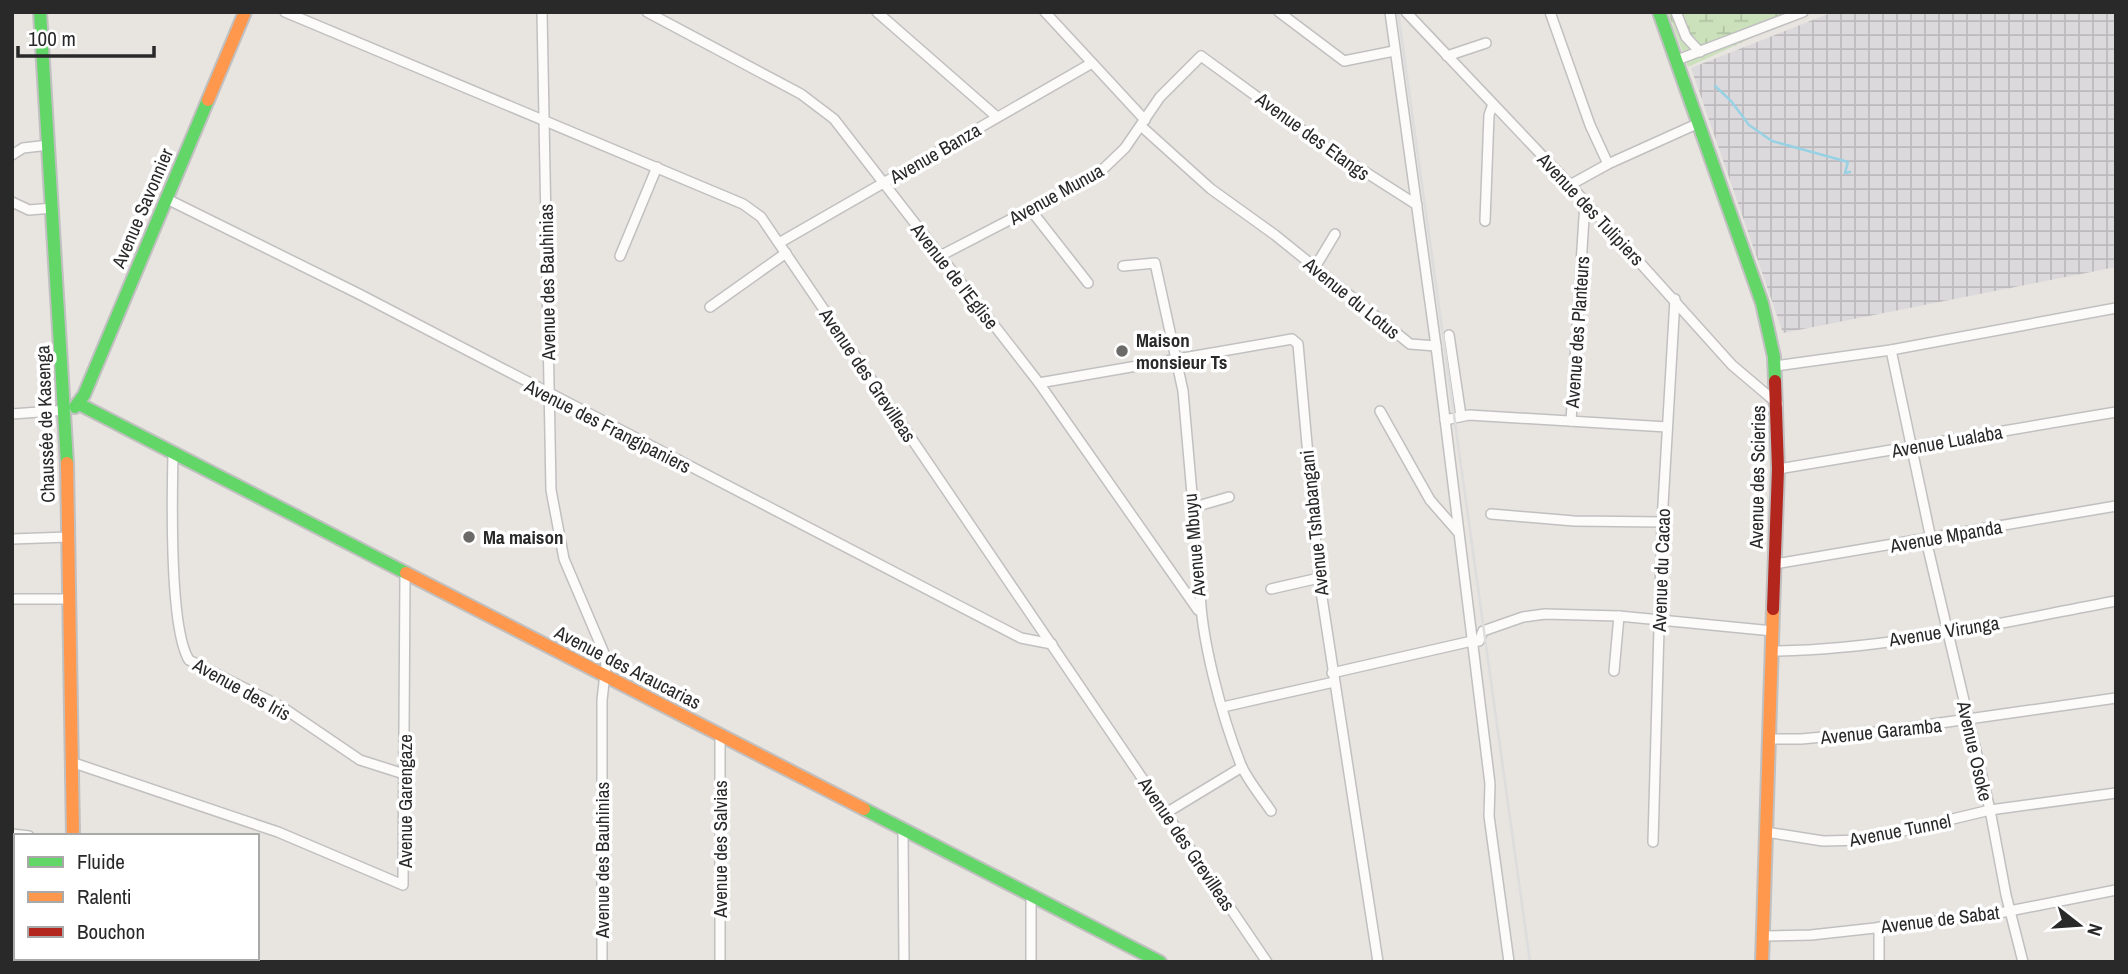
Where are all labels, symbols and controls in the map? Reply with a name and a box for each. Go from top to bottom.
scale bar [18,14,154,58]
text: 100 m [28,24,76,53]
street label: Avenue des Etangs [1250,85,1375,186]
street label: Avenue Banza [884,116,986,190]
street label: Avenue Savonnier [105,143,179,273]
street label: Avenue des Tulipiers [1531,146,1650,271]
street label: Avenue Munua [1003,157,1108,231]
street label: Avenue des Bauhinias [533,203,561,361]
street label: Avenue de l'Eglise [905,217,1005,335]
street label: Avenue du Lotus [1298,251,1406,345]
street label: Avenue des Planteurs [1559,255,1595,410]
street label: Avenue des Grevilleas [813,302,923,447]
place label: Maison monsieur Ts [1136,327,1228,375]
marker: Maison monsieur Ts [1114,343,1130,359]
street label: Chaussée de Kasenga [29,344,61,503]
street label: Avenue des Frangipaniers [520,372,696,479]
street label: Avenue des Scieries [1743,405,1771,550]
street label: Avenue Lualaba [1888,418,2005,464]
street label: Avenue Tshabangani [1293,449,1335,598]
street label: Avenue Mbuyu [1177,492,1212,599]
street label: Avenue du Cacao [1646,508,1676,633]
street label: Avenue Mpanda [1887,513,2004,559]
place label: Ma maison [483,524,564,550]
marker: Ma maison [461,529,477,545]
street label: Avenue Virunga [1886,609,2001,653]
street label: Avenue des Araucarias [550,618,706,715]
street label: Avenue des Iris [188,651,296,727]
street label: Avenue Osoke [1951,697,1999,804]
street label: Avenue Garamba [1818,712,1943,750]
street label: Avenue Garengaze [392,734,418,869]
street label: Avenue des Grevilleas [1132,771,1242,916]
street label: Avenue des Salvias [707,780,733,919]
street label: Avenue des Bauhinias [589,782,615,939]
street label: Avenue Tunnel [1846,807,1953,853]
legend [14,834,259,960]
text: Fluide [77,847,125,876]
text: Ralenti [77,882,132,911]
north arrow [2044,890,2114,960]
street label: Avenue de Sabat [1878,899,2001,939]
text: Bouchon [77,917,145,946]
text: N [2081,921,2109,939]

